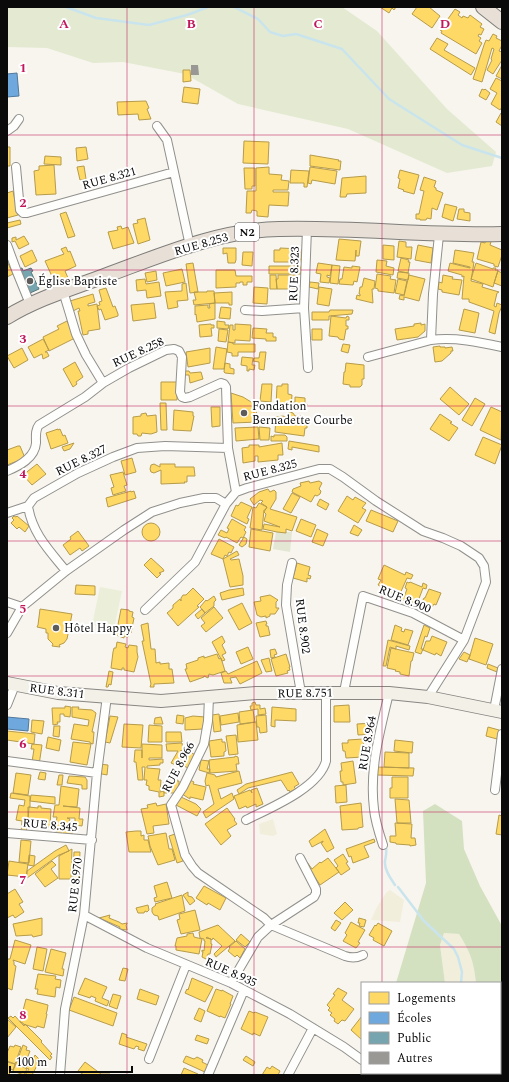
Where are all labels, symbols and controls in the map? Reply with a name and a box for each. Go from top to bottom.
text: A [59,14,69,34]
text: B [186,14,196,34]
text: C [313,14,323,34]
text: D [440,14,450,34]
text: 1 [19,58,27,78]
street label: RUE 8.321 [80,162,138,195]
text: 2 [19,193,27,213]
road number: N2 [235,223,259,241]
street label: RUE 8.253 [172,228,230,261]
street label: RUE 8.323 [284,246,305,302]
place label: Église Baptiste [38,272,117,291]
marker: Église Baptiste [25,276,35,286]
text: 3 [19,329,27,349]
street label: RUE 8.258 [109,332,167,373]
place label: Fondation Bernadette Courbe [252,397,353,430]
marker: Fondation Bernadette Courbe [239,408,249,418]
street label: RUE 8.327 [52,440,110,481]
street label: RUE 8.325 [241,454,299,487]
text: 4 [19,464,27,484]
street label: RUE 8.900 [376,580,434,619]
street label: RUE 8.902 [290,597,315,655]
text: 5 [19,599,27,619]
place label: Hôtel Happy [64,619,133,638]
marker: Hôtel Happy [51,623,61,633]
street label: RUE 8.311 [28,679,86,704]
street label: RUE 8.751 [277,684,333,703]
street label: RUE 8.964 [353,714,382,772]
text: 6 [19,734,27,754]
street label: RUE 8.966 [157,738,200,796]
street label: RUE 8.345 [22,814,78,837]
street label: RUE 8.970 [63,857,88,914]
text: 7 [19,870,27,890]
street label: RUE 8.935 [202,953,260,992]
legend [361,982,501,1074]
text: Logements [397,989,456,1008]
text: 8 [19,1005,27,1025]
text: Écoles [397,1009,432,1028]
text: Public [397,1029,431,1048]
scale bar [10,1048,132,1074]
text: Autres [397,1049,433,1068]
text: 100 m [16,1053,47,1072]

